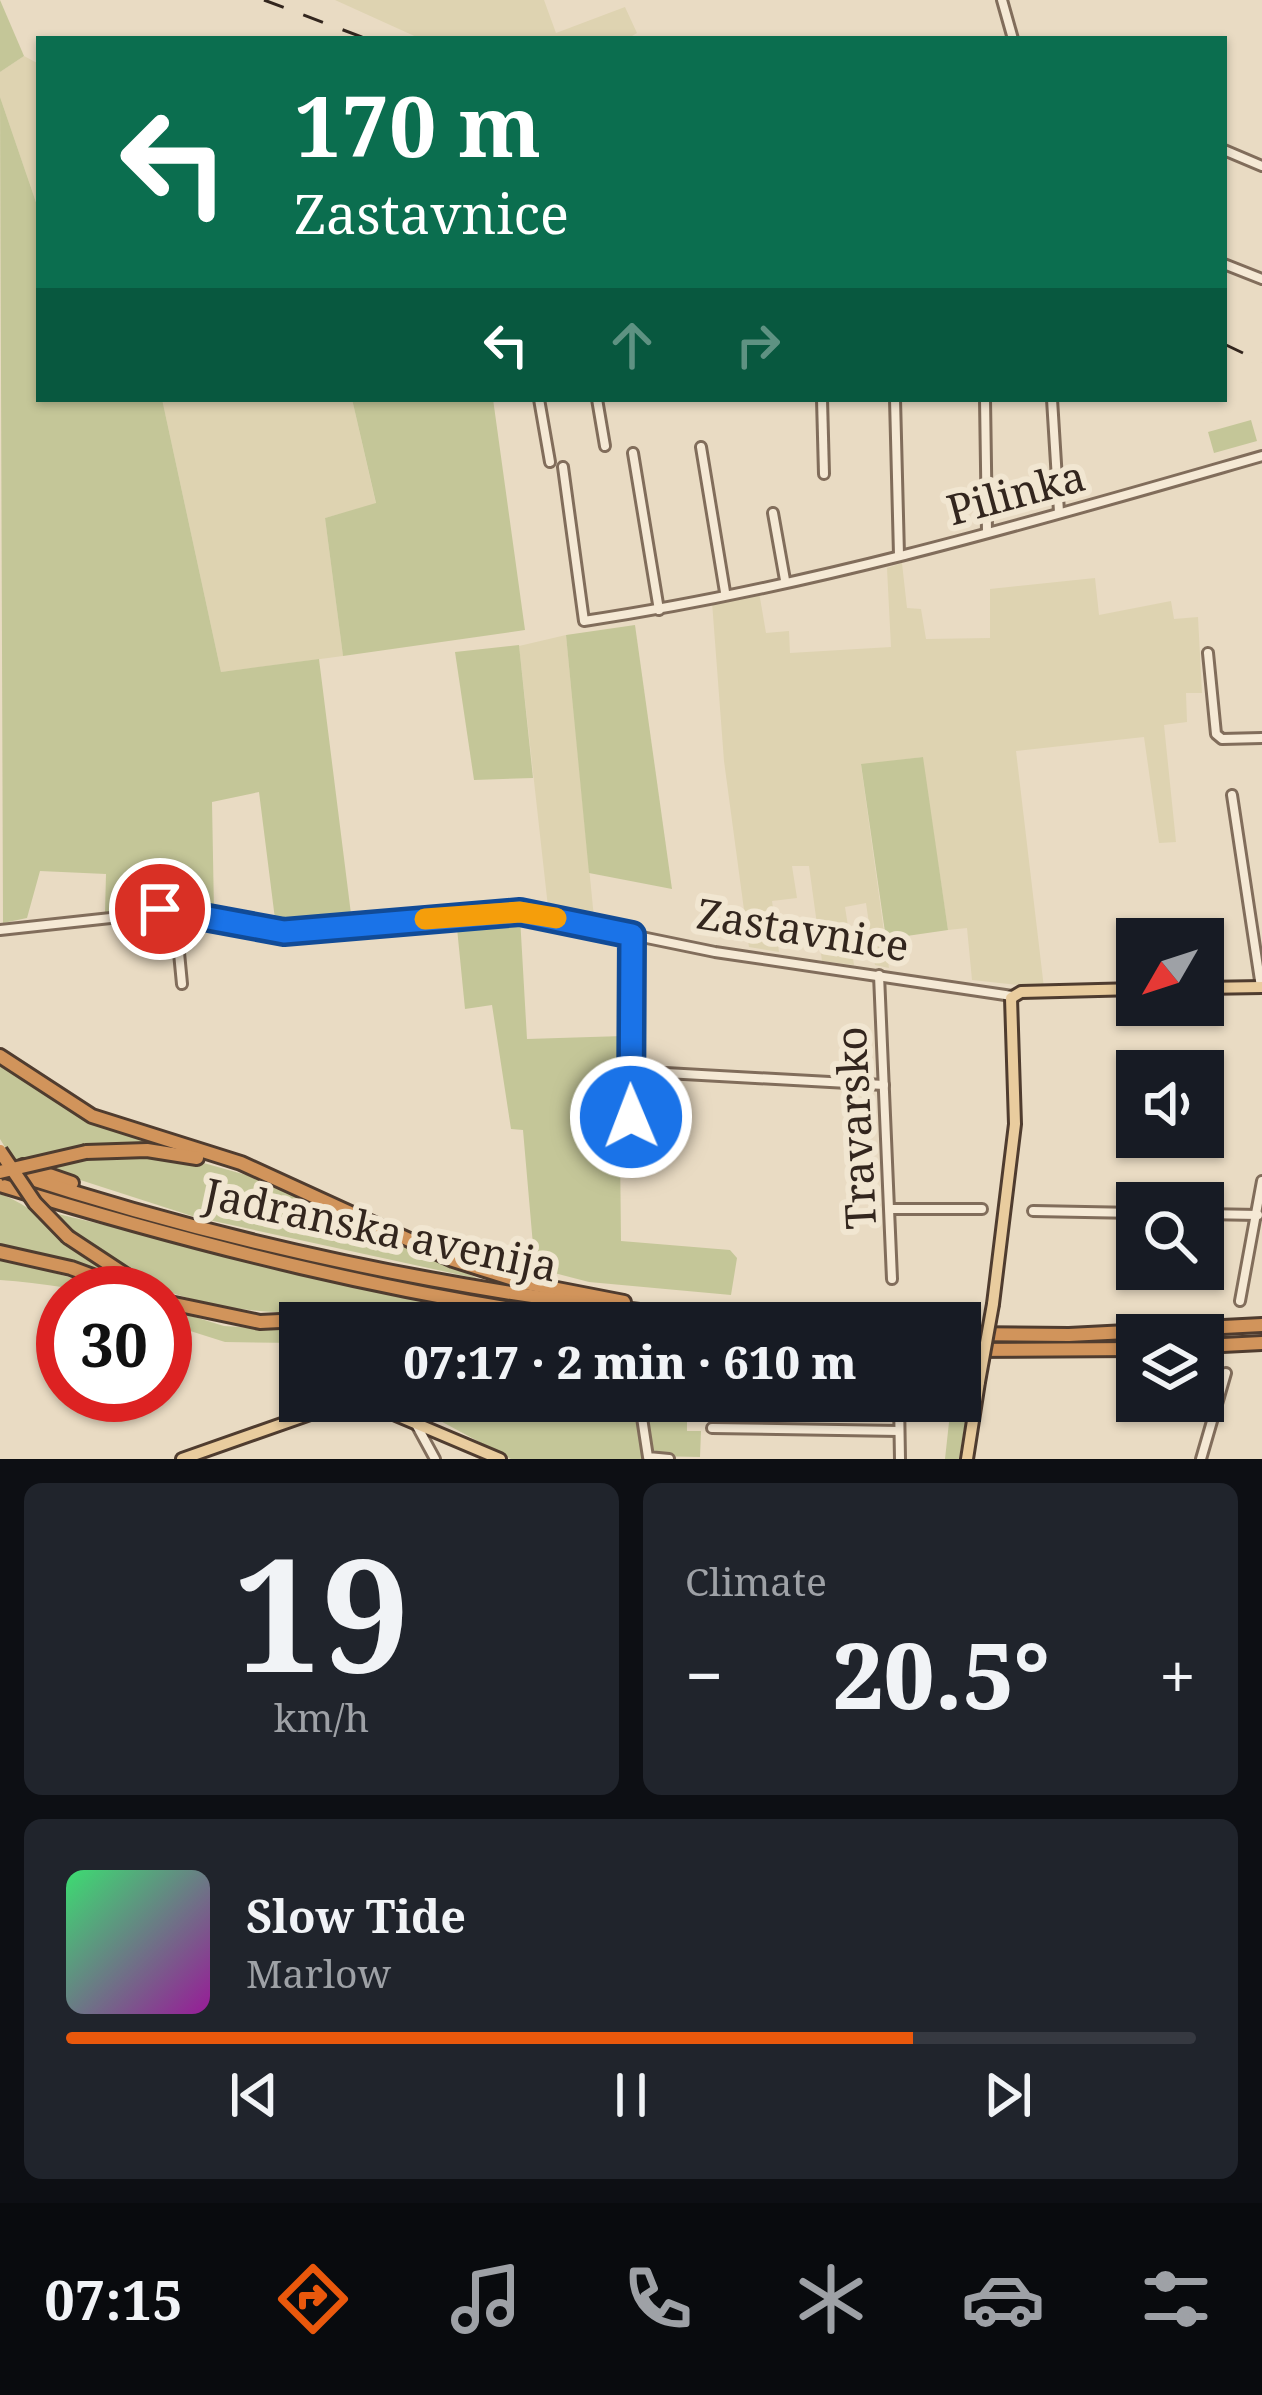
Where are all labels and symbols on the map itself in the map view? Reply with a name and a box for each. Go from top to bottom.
street label: Pilinka [940,446,1091,537]
pin [109,858,211,960]
street label: Zastavnice [693,884,913,973]
north arrow [1116,918,1224,1026]
street label: Travarsko [821,1025,888,1231]
position arrow [568,1054,694,1180]
street label: Jadranska avenija [199,1163,563,1294]
speed limit sign: 30 [36,1266,192,1422]

